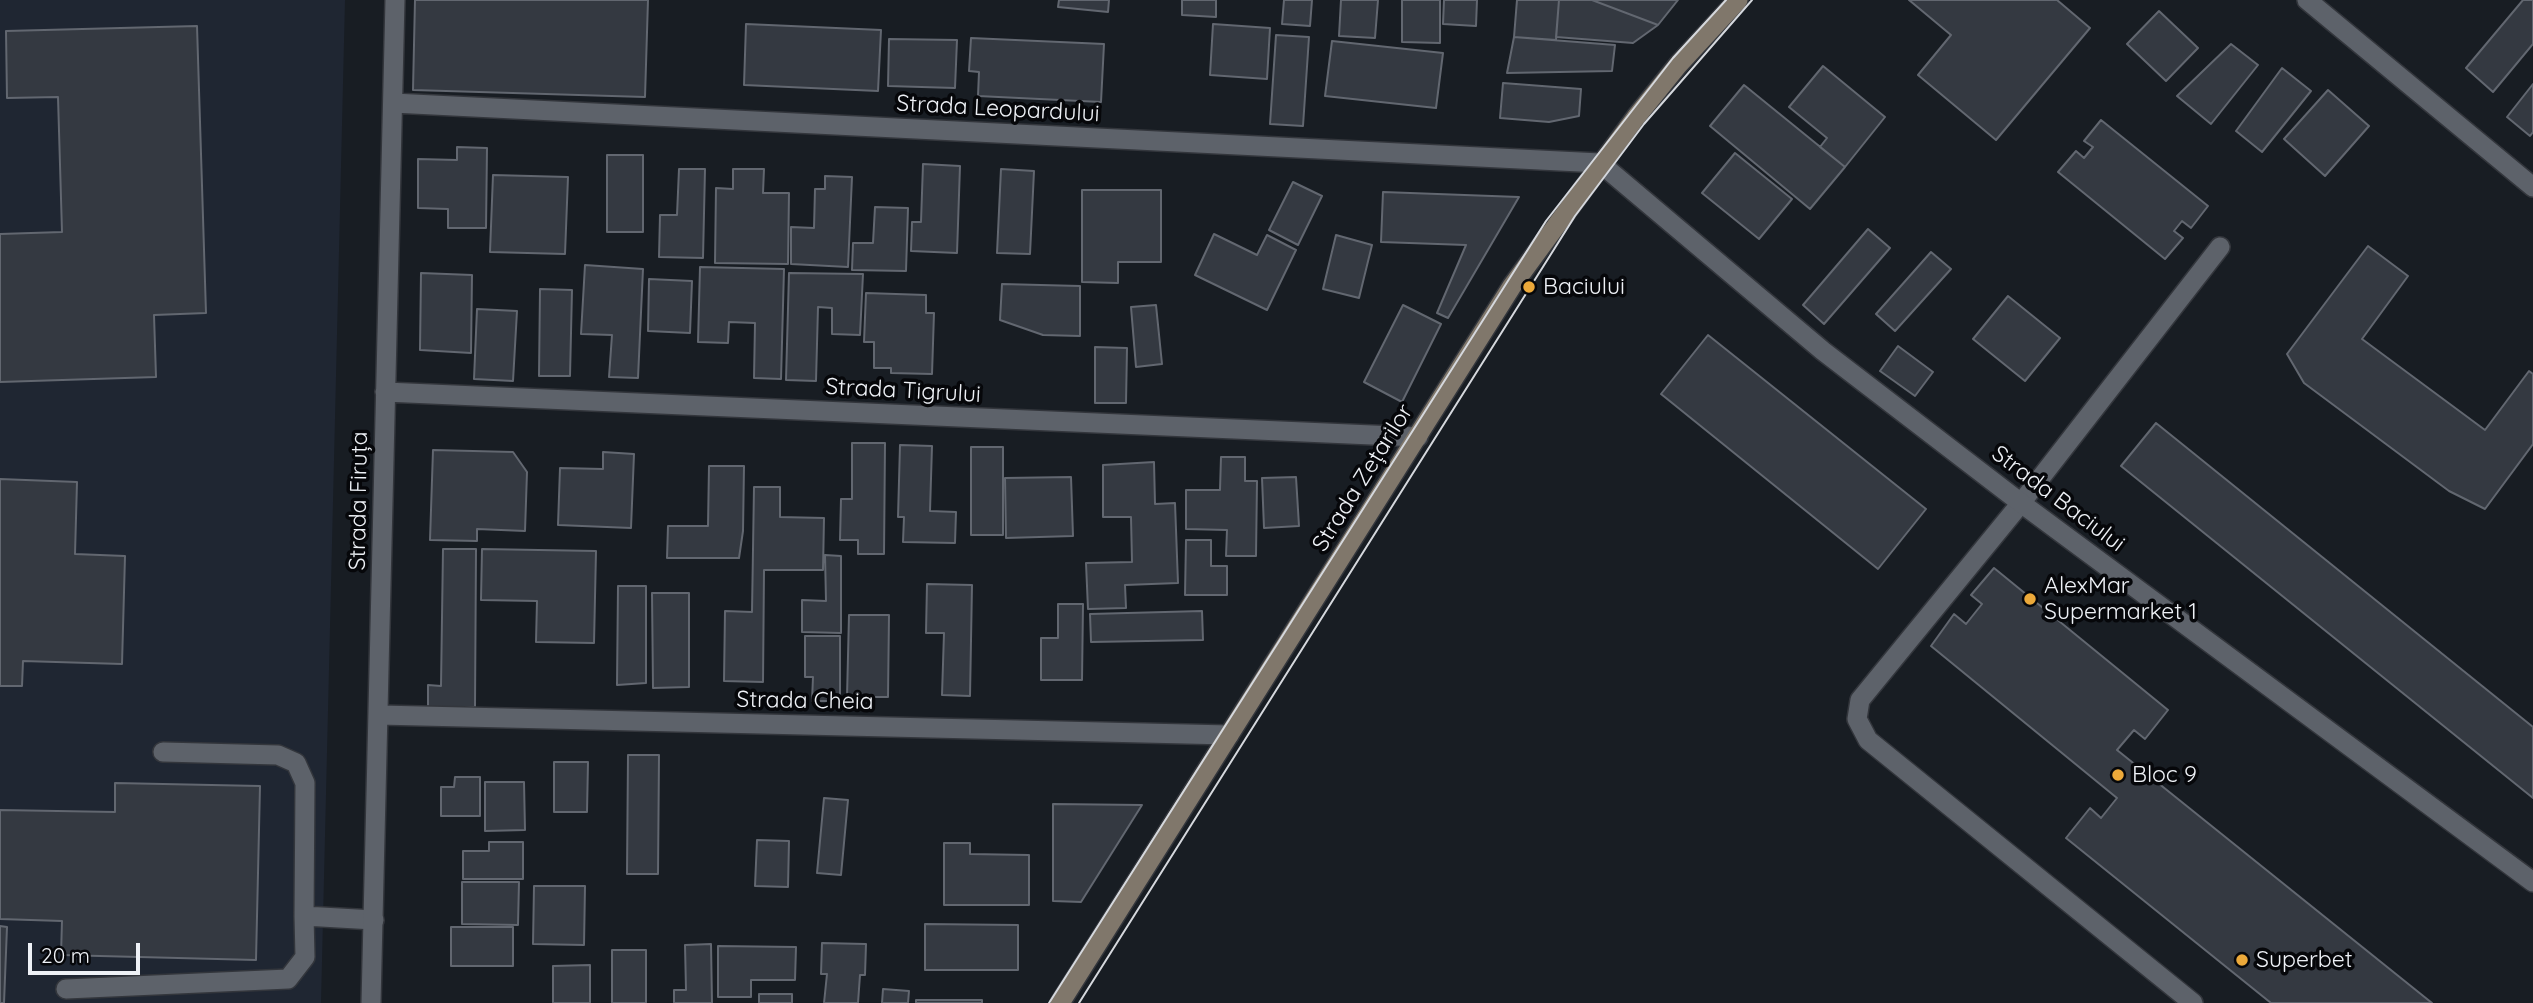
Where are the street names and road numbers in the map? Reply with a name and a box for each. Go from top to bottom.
street label: Strada Leopardului [896,90,1100,128]
street label: Strada Tigrului [825,373,981,409]
street label: Strada Zețarilor [1307,399,1419,557]
street label: Strada Firuța [344,431,374,571]
street label: Strada Baciului [1986,440,2130,558]
street label: Strada Cheia [736,686,874,716]

